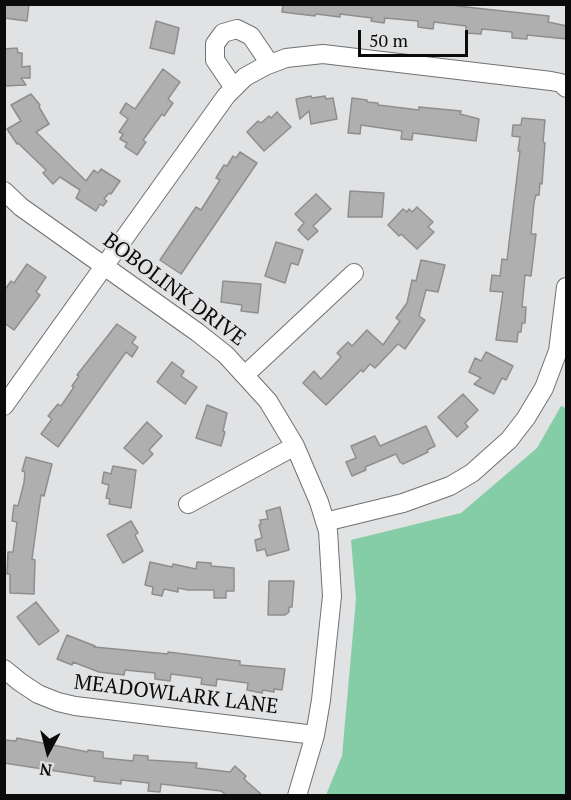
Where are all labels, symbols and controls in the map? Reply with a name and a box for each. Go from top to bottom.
scale bar [361,18,470,56]
text: 50 m [369,28,408,52]
street label: BOBOLINK DRIVE [98,228,250,352]
street label: MEADOWLARK LANE [72,670,280,720]
north arrow [18,722,78,782]
text: N [38,758,53,782]

